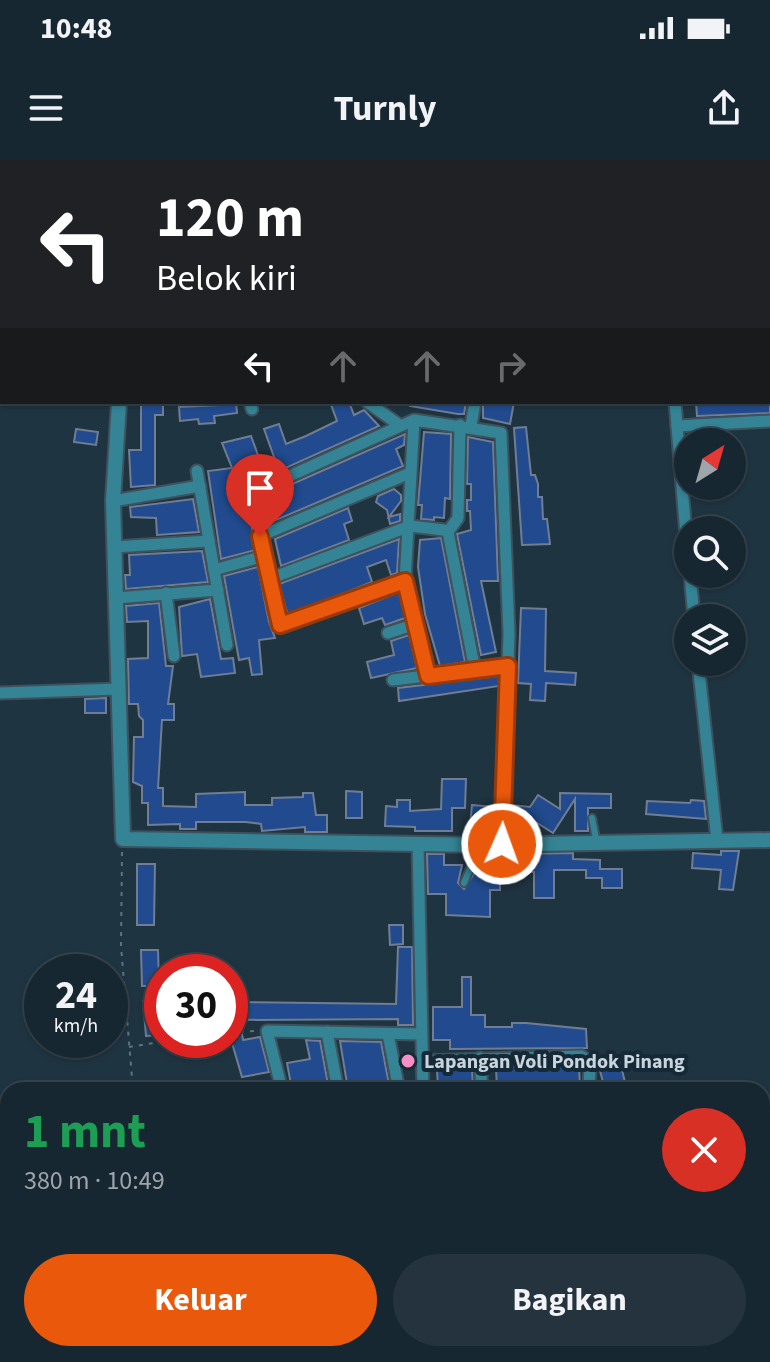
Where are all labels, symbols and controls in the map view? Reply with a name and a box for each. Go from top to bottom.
text: 10:48 [40,7,112,50]
text: Turnly [334,83,436,134]
icon: menu [24,86,68,130]
icon: share [702,86,746,130]
text: 120 m [156,179,304,258]
icon: left [24,192,128,296]
text: Belok kiri [156,253,297,304]
icon: left [237,344,281,388]
icon: ahead [321,344,365,388]
icon: ahead [405,344,449,388]
icon: right [489,344,533,388]
north arrow [674,428,746,500]
map controls [674,428,746,676]
pin [226,454,294,536]
icon: arrive [238,466,282,510]
button: search [674,516,746,588]
button: layers [674,604,746,676]
position arrow [460,802,544,886]
speed limit sign: 30 [144,954,248,1058]
text: 24 [55,967,97,1024]
text: km/h [54,1012,98,1040]
place label: Lapangan Voli Pondok Pinang [424,1048,685,1076]
marker: Lapangan Voli Pondok Pinang [399,1052,417,1070]
text: 1 mnt [24,1098,146,1166]
button: close [662,1108,746,1192]
text: 380 m · 10:49 [24,1162,165,1199]
button: Keluar [24,1254,377,1346]
button: Bagikan [393,1254,746,1346]

